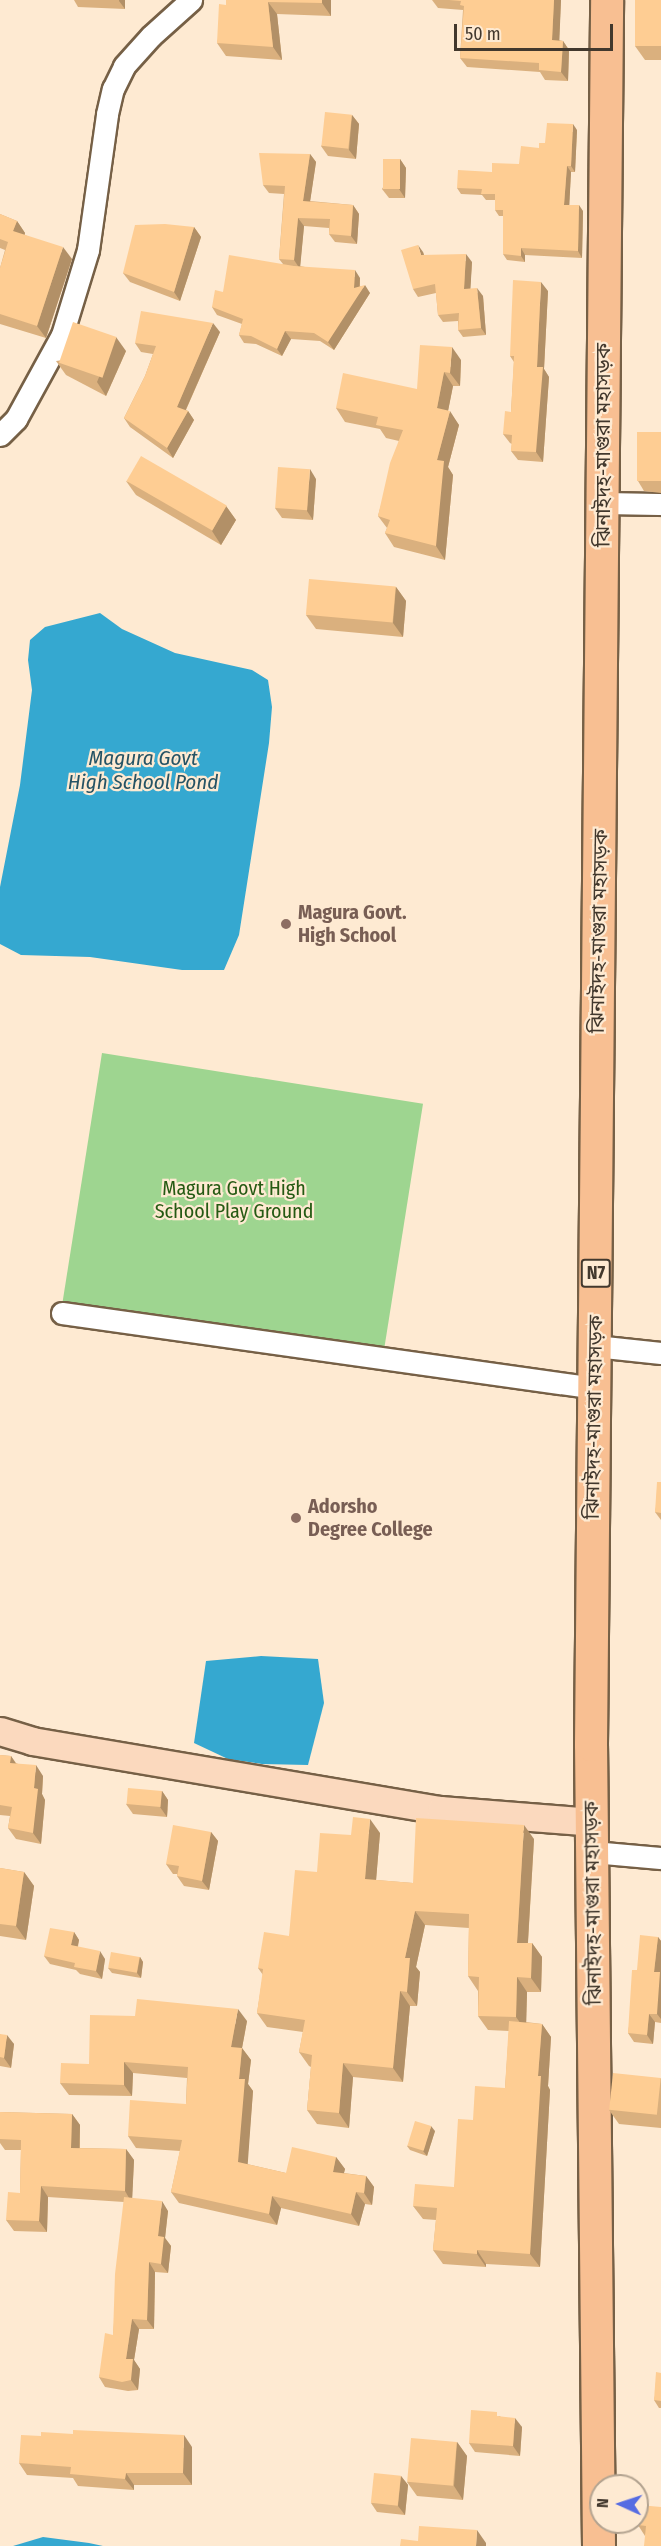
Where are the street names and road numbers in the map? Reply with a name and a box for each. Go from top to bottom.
street label: ঝিনাইদহ-মাগুরা মহাসড়ক [591,343,615,547]
street label: ঝিনাইদহ-মাগুরা মহাসড়ক [585,829,613,1033]
road number: N7 [580,1258,612,1288]
street label: ঝিনাইদহ-মাগুরা মহাসড়ক [580,1315,608,1519]
street label: ঝিনাইদহ-মাগুরা মহাসড়ক [579,1801,607,2005]

